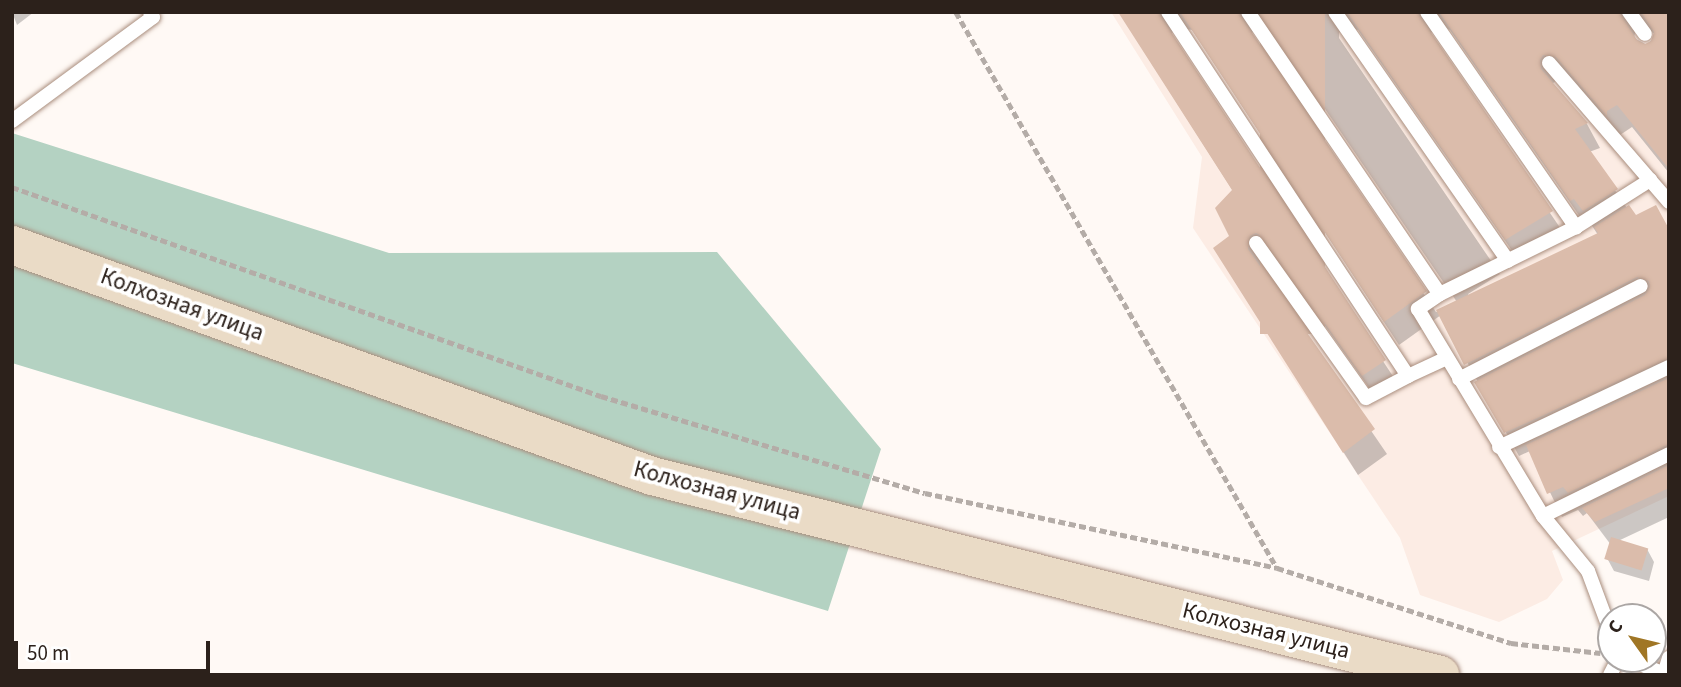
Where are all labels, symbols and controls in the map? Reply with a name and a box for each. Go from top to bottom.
street label: Колхозная улица [97,263,267,347]
street label: Колхозная улица [631,455,803,527]
street label: Колхозная улица [1179,597,1353,665]
north arrow [1597,603,1667,673]
text: С [1602,615,1630,639]
scale bar [18,628,214,672]
text: 50 m [27,638,69,668]

